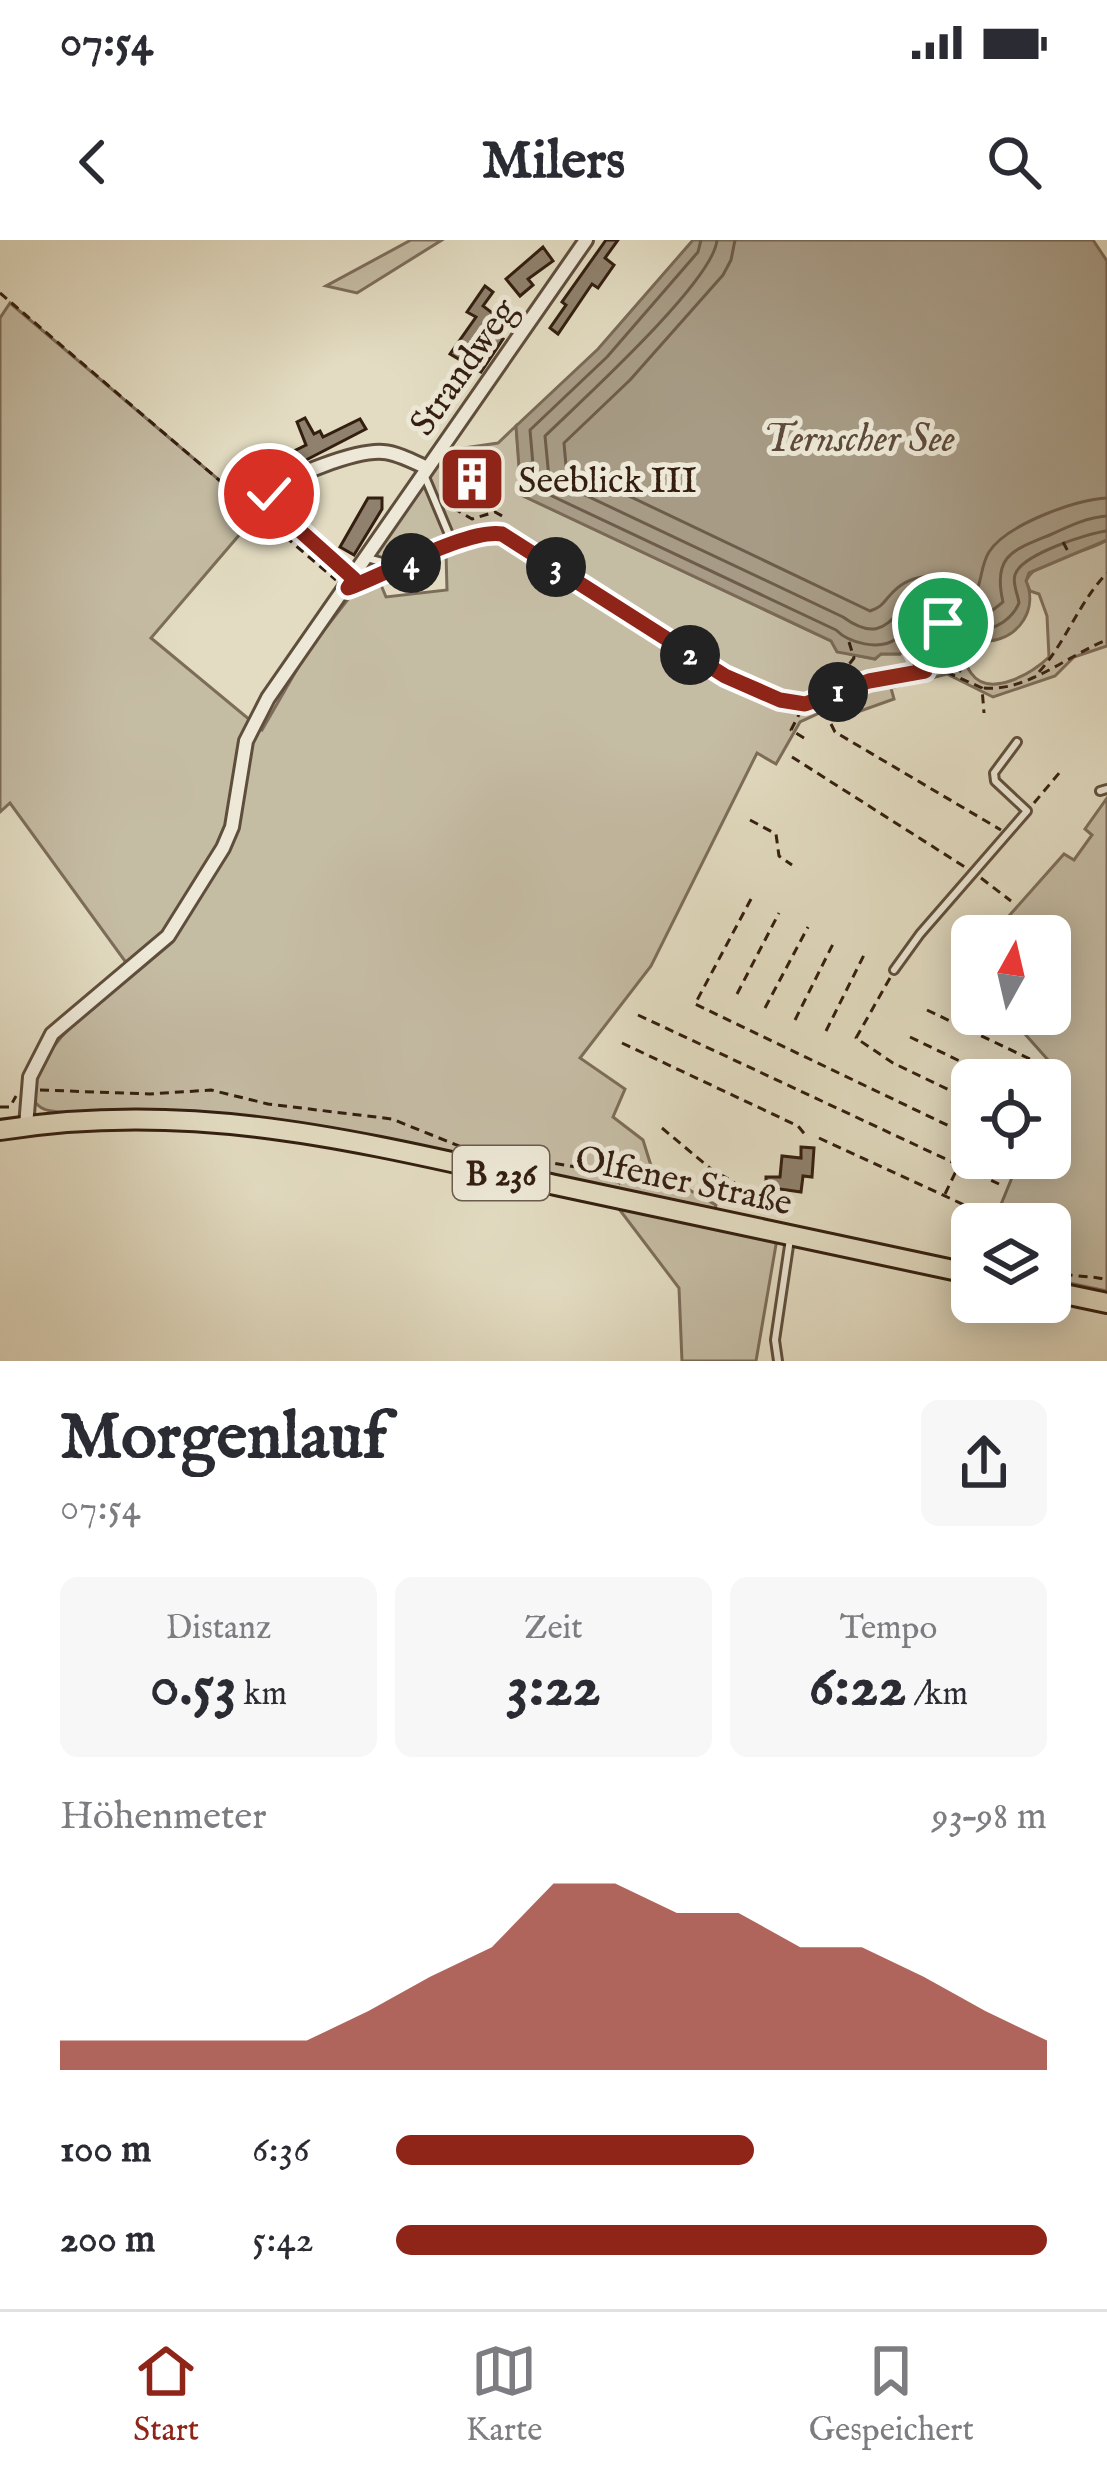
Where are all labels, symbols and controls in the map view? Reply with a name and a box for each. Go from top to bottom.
text: 07:54 [60,14,153,71]
text: Milers [482,128,625,197]
icon: back [60,129,126,195]
icon: search [981,129,1047,195]
street label: Strandweg [401,290,529,445]
water label: Ternscher See [763,416,955,465]
pin [218,443,320,545]
building icon: Seeblick III [437,444,507,514]
place label: Seeblick III [518,459,697,505]
icon: check [236,461,302,527]
pin: 4 [381,533,441,593]
pin: 3 [526,537,586,597]
text: 4 [403,542,419,584]
text: 3 [550,546,562,588]
pin [892,572,994,674]
icon: arrive [910,590,976,656]
pin: 2 [660,625,720,685]
text: 2 [682,634,698,676]
pin: 1 [808,662,868,722]
text: 1 [832,671,844,713]
north arrow [951,915,1071,1035]
map controls [951,915,1071,1323]
button: locate [951,1059,1071,1179]
street label: Olfener Straße [571,1137,796,1227]
road number: B 236 [453,1146,549,1200]
button: layers [951,1203,1071,1323]
text: Morgenlauf [60,1397,387,1481]
button: share [921,1400,1047,1526]
text: 07:54 [60,1484,141,1533]
text: Distanz [166,1608,271,1650]
text: Zeit [524,1608,583,1650]
text: Tempo [840,1608,937,1650]
text: 0.53 [150,1650,237,1726]
text: 3:22 [506,1650,601,1726]
text: 6:22 [809,1650,906,1726]
text: km [237,1674,287,1716]
text: /km [906,1674,968,1716]
text: Höhenmeter [60,1793,267,1842]
text: 93–98 m [931,1793,1047,1842]
text: 100 m [60,2126,151,2175]
text: 6:36 [252,2126,310,2175]
text: 200 m [60,2216,155,2265]
text: 5:42 [252,2216,314,2265]
tab: Start [133,2338,199,2452]
tab: Karte [466,2338,542,2452]
tab: Gespeichert [809,2338,974,2452]

